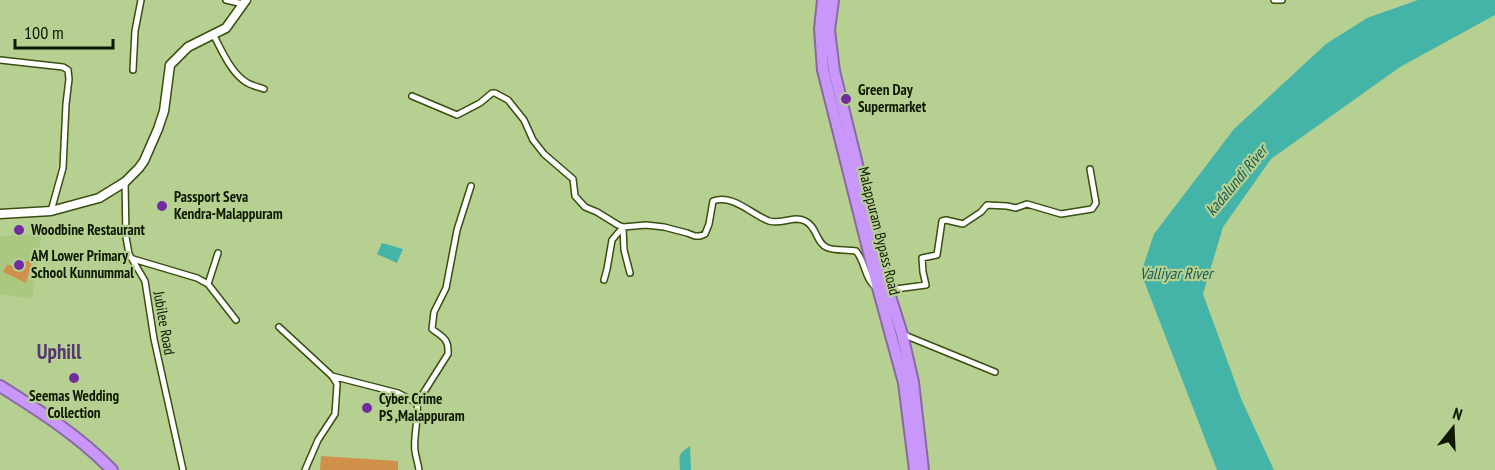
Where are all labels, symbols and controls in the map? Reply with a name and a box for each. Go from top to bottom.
scale bar [15,12,112,50]
text: 100 m [24,21,64,44]
place label: Green Day Supermarket [858,80,927,116]
marker: Green Day Supermarket [839,92,853,106]
water label: kadalundi River [1201,139,1273,219]
street label: Malappuram Bypass Road [854,165,905,297]
place label: Passport Seva Kendra-Malappuram [174,187,283,223]
marker: Passport Seva Kendra-Malappuram [155,199,169,213]
place label: Woodbine Restaurant [30,220,146,239]
marker: Woodbine Restaurant [12,223,26,237]
place label: AM Lower Primary School Kunnummal [30,246,134,282]
marker: AM Lower Primary School Kunnummal [12,258,26,272]
water label: Valliyar River [1140,263,1215,283]
street label: Jubilee Road [149,289,179,356]
district label: Uphill [37,338,82,365]
marker: Seemas Wedding Collection [67,371,81,385]
place label: Seemas Wedding Collection [29,386,119,422]
place label: Cyber Crime PS ,Malappuram [379,389,465,425]
north arrow [1423,398,1483,458]
marker: Cyber Crime PS ,Malappuram [360,401,374,415]
text: N [1450,403,1465,425]

